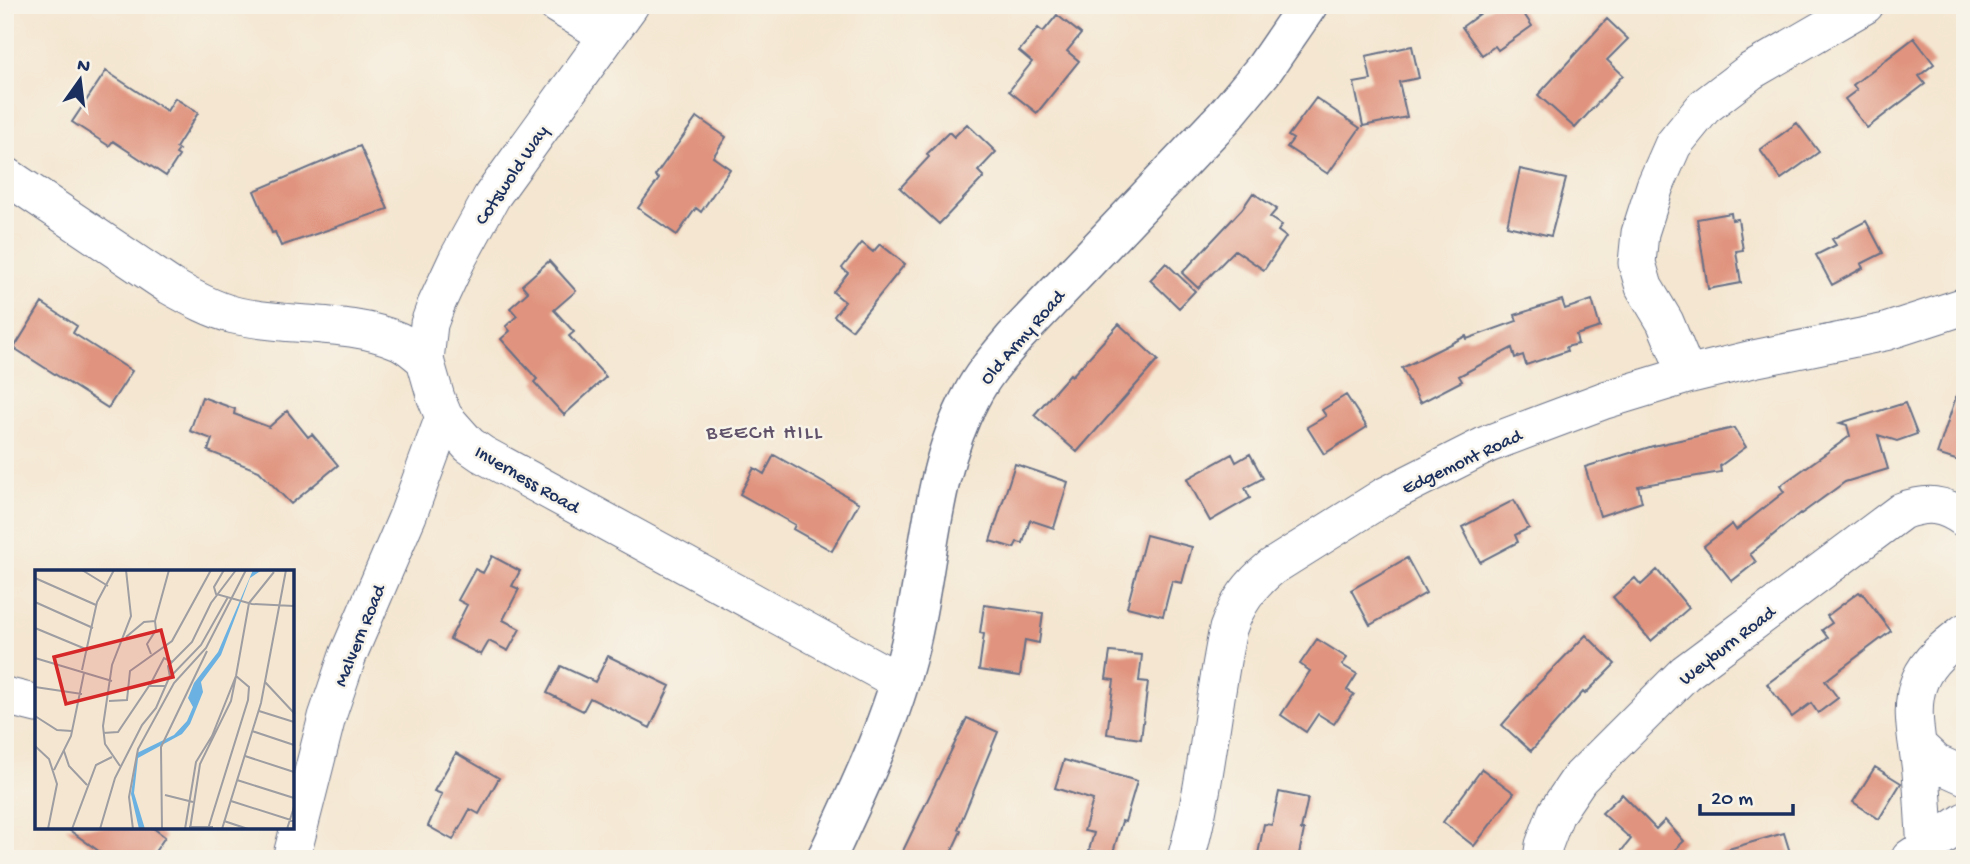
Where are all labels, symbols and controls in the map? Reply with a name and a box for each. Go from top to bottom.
north arrow [46,46,116,116]
text: N [74,54,92,80]
street label: Cotswold Way [471,121,555,230]
street label: Old Army Road [976,285,1072,390]
district label: BEECH HILL [705,422,824,447]
street label: Edgemont Road [1399,425,1528,501]
street label: Inverness Road [470,442,584,521]
inset map [35,570,294,829]
street label: Malvern Road [330,580,393,691]
street label: Weyburn Road [1675,601,1782,692]
scale bar [1700,773,1793,817]
text: 20 m [1711,788,1753,813]

